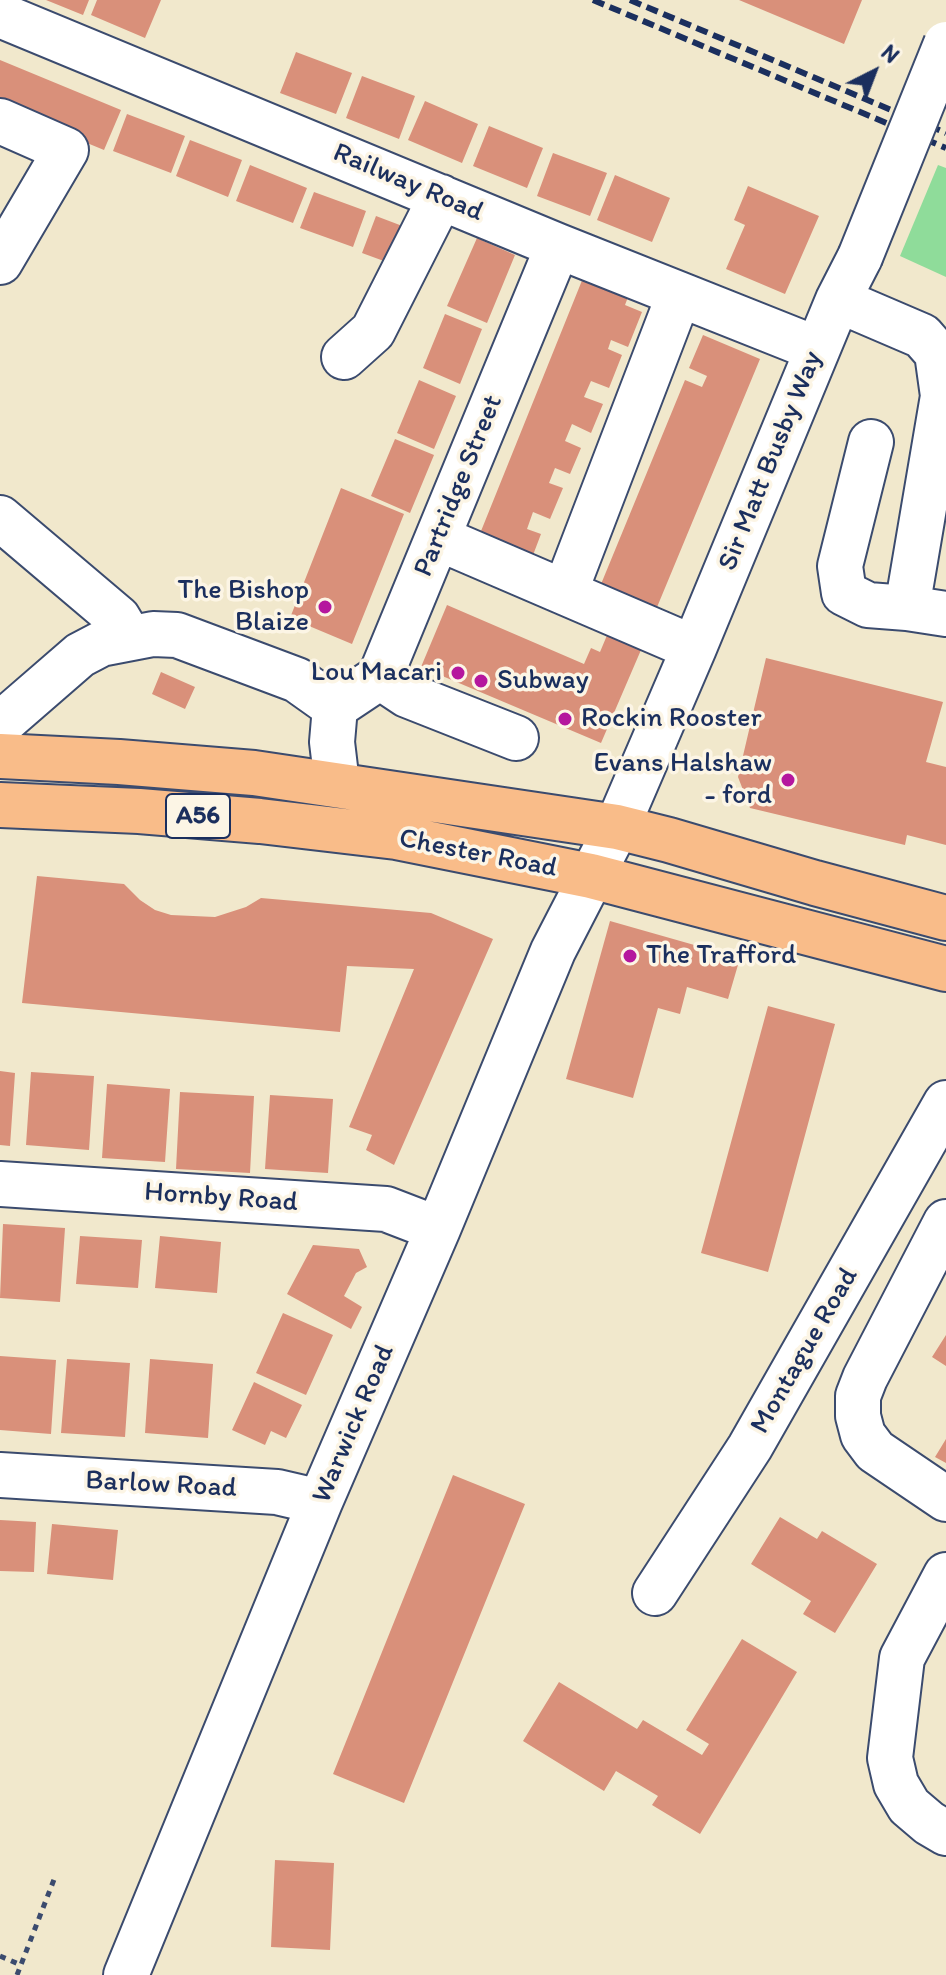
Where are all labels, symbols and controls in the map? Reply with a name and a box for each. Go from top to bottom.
north arrow [834,32,914,112]
text: N [876,39,905,69]
street label: Railway Road [328,136,488,230]
street label: Sir Matt Busby Way [712,346,830,576]
street label: Partridge Street [407,390,511,582]
place label: The Bishop Blaize [178,574,309,640]
marker: The Bishop Blaize [316,598,334,616]
place label: Lou Macari [311,656,442,690]
marker: Lou Macari [449,664,467,682]
place label: Subway [497,664,589,698]
marker: Subway [472,672,490,690]
place label: Rockin Rooster [581,702,762,736]
marker: Rockin Rooster [556,710,574,728]
place label: Evans Halshaw - ford [594,747,772,813]
marker: Evans Halshaw - ford [779,771,797,789]
road number: A56 [166,794,230,838]
street label: Chester Road [396,822,560,886]
place label: The Trafford [646,939,796,973]
marker: The Trafford [621,947,639,965]
street label: Hornby Road [143,1176,299,1220]
street label: Montague Road [744,1262,866,1440]
street label: Warwick Road [306,1340,402,1508]
street label: Barlow Road [84,1464,238,1506]

